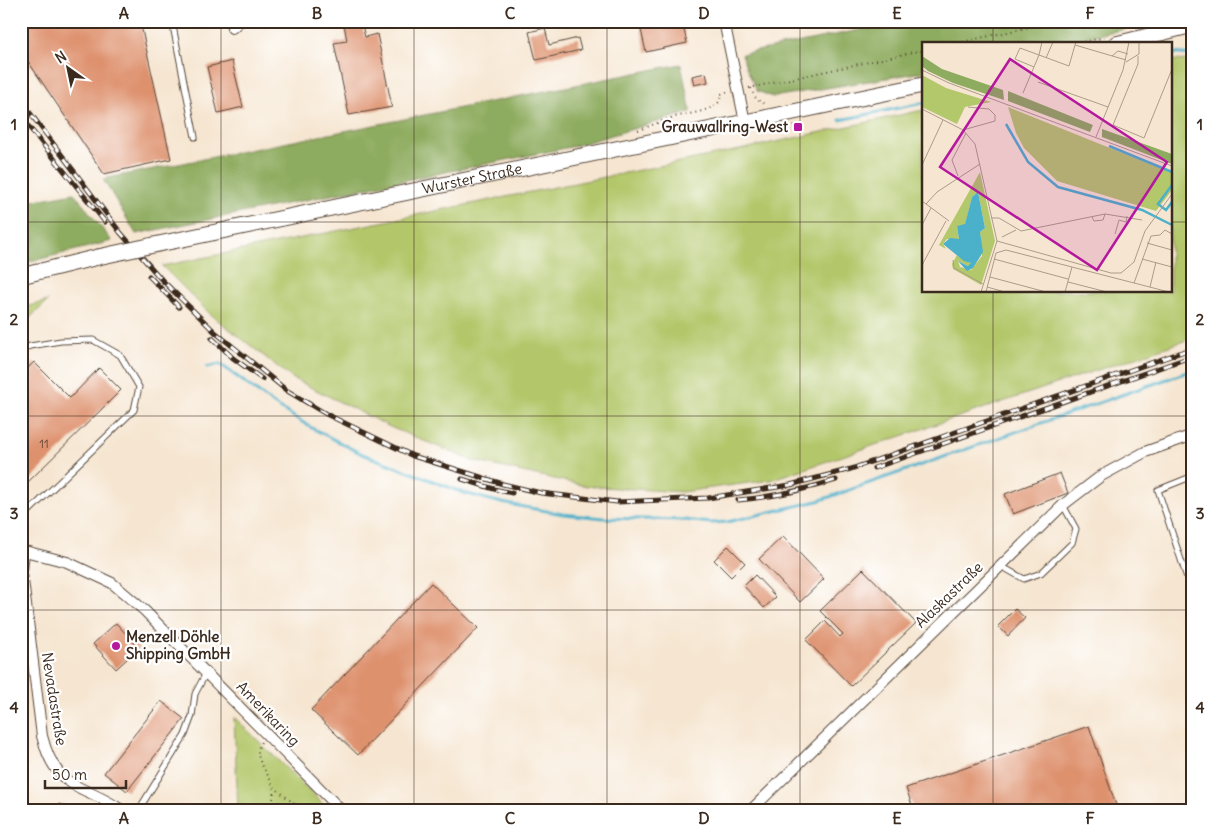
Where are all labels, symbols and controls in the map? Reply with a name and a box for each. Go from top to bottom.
text: A [119,3,129,23]
text: B [312,3,323,23]
text: C [505,3,516,23]
text: D [698,3,710,23]
text: E [892,3,902,23]
text: F [1085,3,1095,23]
north arrow [42,42,92,92]
inset map [922,42,1172,292]
text: N [52,47,70,67]
text: 1 [11,114,17,134]
text: 1 [1197,114,1203,134]
place label: Grauwallring-West [661,117,789,137]
marker: Grauwallring-West [792,121,804,133]
street label: Wurster Straße [420,159,524,198]
text: 2 [10,309,19,329]
text: 2 [1196,309,1205,329]
house number: 11 [39,436,49,451]
text: 3 [9,503,19,523]
text: 3 [1195,503,1205,523]
street label: Alaskastraße [911,558,987,632]
place label: Menzell Döhle Shipping GmbH [126,627,231,664]
marker: Menzell Döhle Shipping GmbH [110,640,122,652]
street label: Nevadastraße [38,651,71,747]
street label: Amerikaring [233,677,304,750]
text: 4 [9,697,19,717]
text: 4 [1195,697,1205,717]
scale bar [45,757,126,789]
text: 50 m [52,765,87,784]
text: A [119,808,129,828]
text: B [312,808,323,828]
text: C [505,808,516,828]
text: D [698,808,710,828]
text: E [892,808,902,828]
text: F [1085,808,1095,828]

